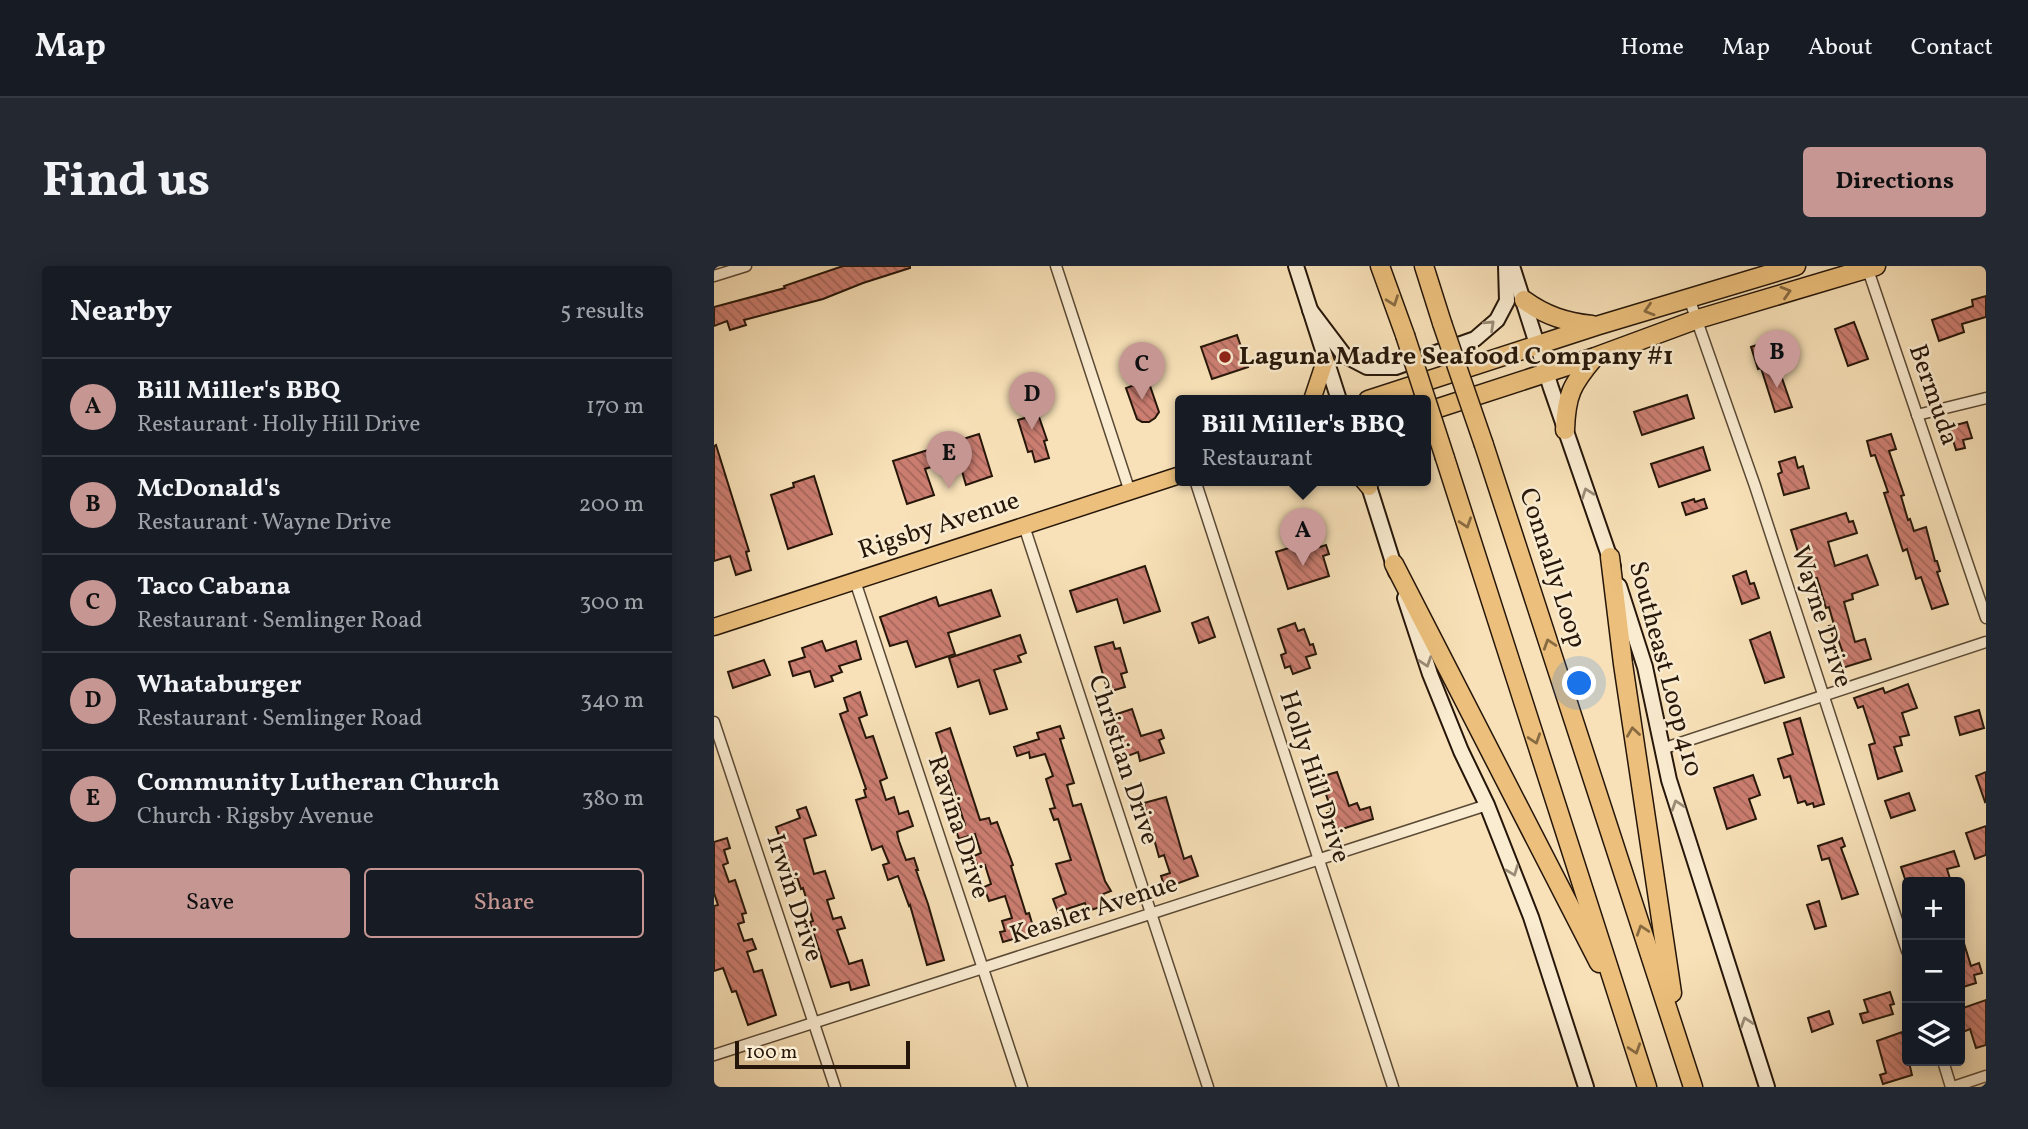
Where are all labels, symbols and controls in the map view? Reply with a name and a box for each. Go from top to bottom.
text: Map [35,25,106,71]
text: Home [1620,31,1684,65]
text: Map [1722,31,1770,65]
text: About [1808,31,1873,65]
text: Contact [1911,31,1993,65]
button: Directions [1803,147,1986,217]
text: Find us [42,148,210,217]
one-way arrow [1780,285,1792,300]
text: Nearby [70,291,172,333]
one-way arrow [1384,294,1398,306]
text: 5 results [560,296,644,328]
one-way arrow [1643,302,1655,317]
one-way arrow [1482,321,1495,333]
pin: B [1754,330,1800,388]
place label: Laguna Madre Seafood Company #1 [1239,339,1673,375]
street label: Bermuda [1899,340,1967,450]
pin: C [1119,342,1165,400]
marker: Laguna Madre Seafood Company #1 [1217,349,1233,365]
pin: D [1009,372,1055,430]
text: Bill Miller's BBQ [137,373,340,409]
text: A [85,391,101,423]
text: 170 m [586,391,644,423]
popup [1175,395,1431,486]
text: Bill Miller's BBQ [1201,407,1405,443]
text: Restaurant · Holly Hill Drive [137,409,420,441]
pin: E [926,431,972,489]
text: Restaurant [1201,443,1313,475]
text: McDonald's [137,471,280,507]
street label: Rigsby Avenue [854,483,1024,569]
street label: Connally Loop [1509,484,1595,652]
one-way arrow [1582,487,1596,499]
text: B [85,489,101,521]
text: 200 m [579,489,644,521]
text: Restaurant · Wayne Drive [137,507,392,539]
pin: A [1280,508,1326,566]
one-way arrow [1458,516,1472,528]
street label: Wayne Drive [1781,542,1861,692]
street label: Southeast Loop 410 [1619,557,1711,781]
text: Taco Cabana [137,569,291,605]
text: C [86,587,100,619]
text: 300 m [580,587,644,619]
text: Restaurant · Semlinger Road [137,605,422,637]
one-way arrow [1543,639,1557,651]
one-way arrow [1418,655,1432,667]
your location [1562,666,1596,700]
text: Whataburger [137,667,302,703]
street label: Christian Drive [1079,671,1167,849]
text: D [85,685,101,717]
text: 340 m [580,685,644,717]
street label: Holly Hill Drive [1269,686,1359,868]
text: Restaurant · Semlinger Road [137,703,422,735]
one-way arrow [1626,726,1641,738]
one-way arrow [1527,733,1542,745]
street label: Ravina Drive [918,751,998,903]
text: Community Lutheran Church [137,765,500,801]
text: E [86,783,100,815]
text: 380 m [582,783,644,815]
one-way arrow [1670,800,1685,812]
text: Church · Rigsby Avenue [137,801,374,833]
street label: Irwin Drive [756,830,832,966]
one-way arrow [1505,865,1519,877]
street label: Keasler Avenue [1006,866,1182,954]
button: Save [70,868,350,938]
button: Share [364,868,644,938]
map controls [1902,877,1965,1066]
button: + [1902,877,1965,940]
one-way arrow [1636,925,1651,937]
button: − [1902,940,1965,1003]
button: layers [1902,1003,1965,1066]
one-way arrow [1739,1016,1754,1028]
scale bar [735,1038,910,1070]
text: 100 m [746,1040,797,1066]
one-way arrow [1627,1042,1641,1055]

